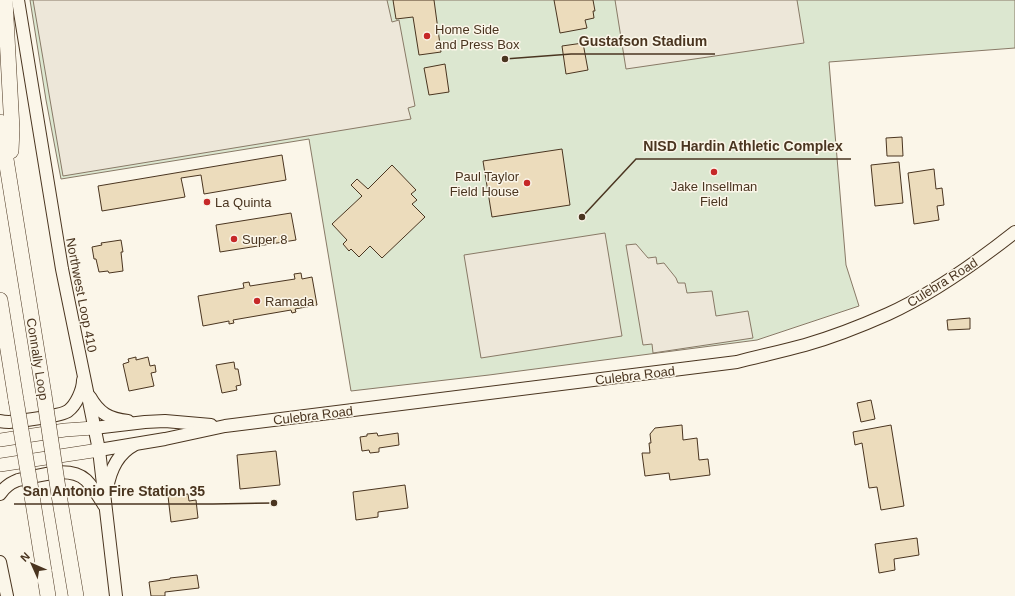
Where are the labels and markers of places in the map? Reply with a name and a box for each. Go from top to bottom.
place label: Home Side and Press Box [435,22,520,52]
callout: Gustafson Stadium [571,28,715,54]
marker: Home Side and Press Box [422,31,432,41]
callout: NISD Hardin Athletic Complex [636,133,851,159]
marker: Jake Insellman Field [709,167,719,177]
place label: Paul Taylor Field House [450,169,520,199]
marker: Paul Taylor Field House [522,178,532,188]
place label: Jake Insellman Field [671,179,757,209]
place label: La Quinta [215,195,272,210]
marker: La Quinta [202,197,212,207]
place label: Super 8 [242,232,288,247]
marker: Super 8 [229,234,239,244]
place label: Ramada [265,294,315,309]
marker: Ramada [252,296,262,306]
callout: San Antonio Fire Station 35 [14,478,213,504]

